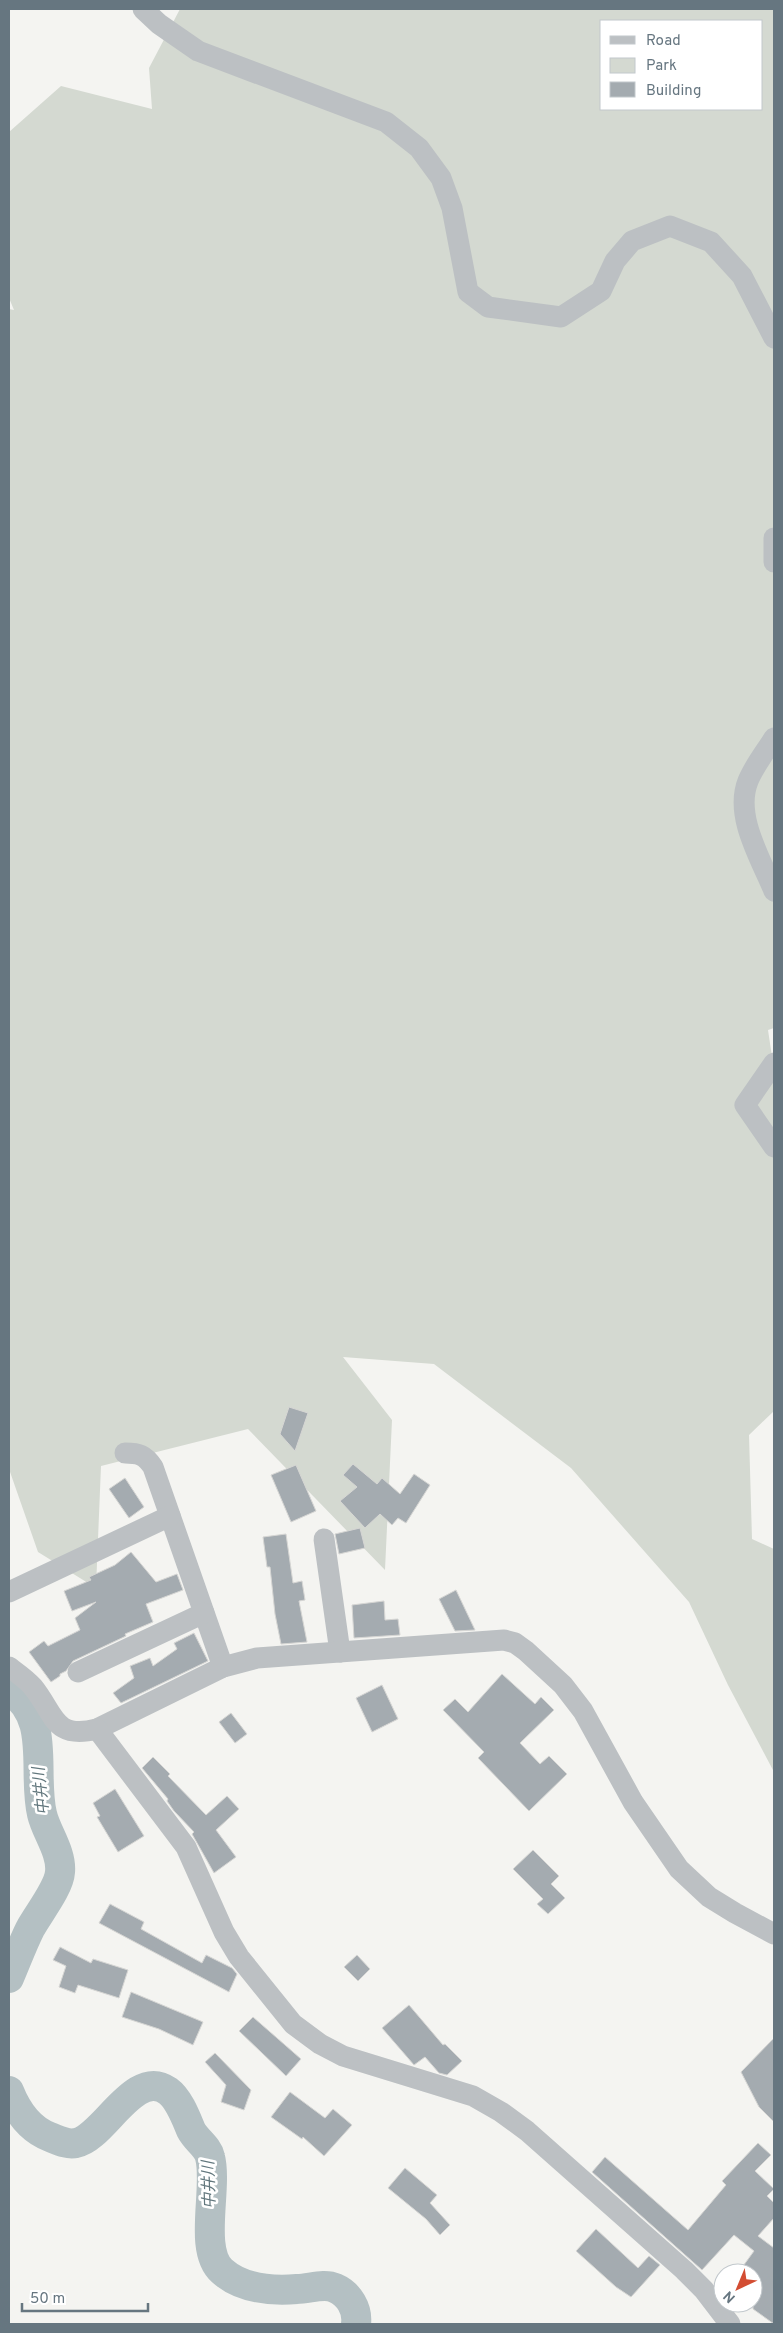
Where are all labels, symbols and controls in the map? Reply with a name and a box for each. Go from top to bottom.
legend [600,20,763,110]
text: Road [646,32,681,51]
text: Park [646,57,677,76]
text: Building [646,82,701,101]
water label: 中井川 [29,1764,54,1816]
water label: 中井川 [199,2159,221,2209]
north arrow [713,2263,763,2313]
scale bar [22,2280,149,2312]
text: N [720,2287,740,2306]
text: 50 m [30,2290,65,2309]

